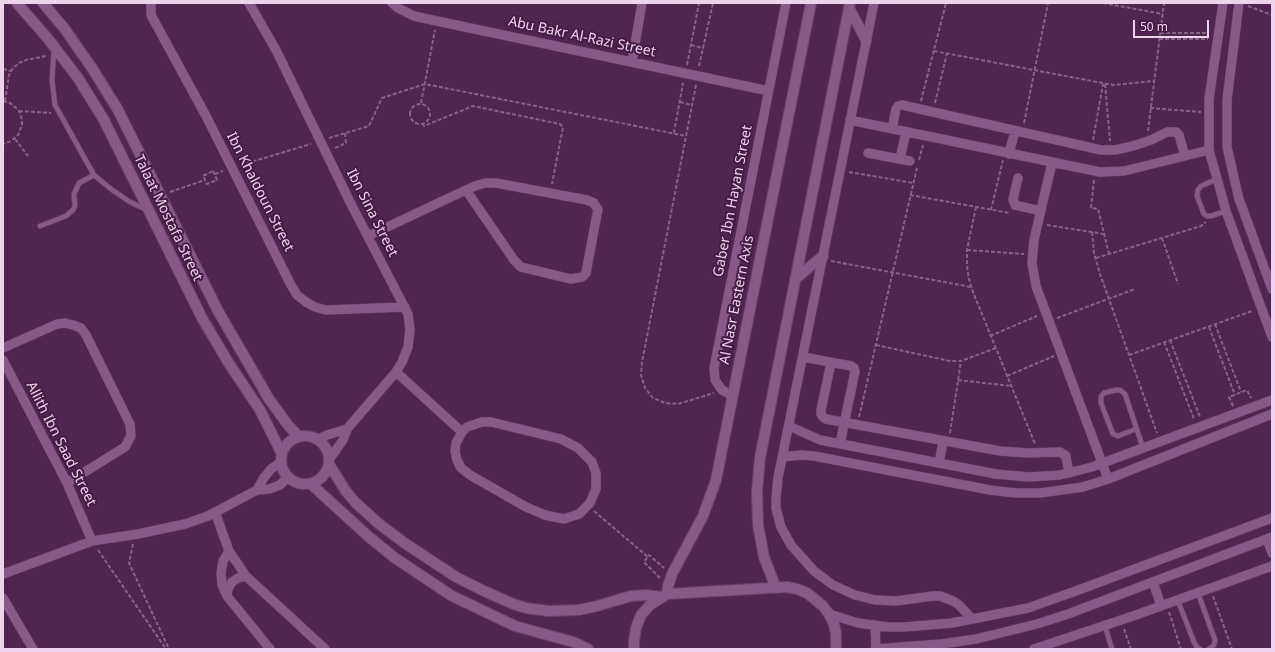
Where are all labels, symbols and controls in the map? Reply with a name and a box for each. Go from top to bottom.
scale bar [1135,12,1211,38]
street label: Abu Bakr Al-Razi Street [507,13,657,61]
text: 50 m [1140,18,1168,35]
street label: Gaber Ibn Hayan Street [710,124,756,278]
street label: Ibn Khaldoun Street [223,130,297,254]
street label: Talaat Mostafa Street [130,152,206,284]
street label: Ibn Sina Street [343,166,401,260]
street label: Al Nasr Eastern Axis [716,234,758,366]
street label: Allith Ibn Saad Street [22,379,100,509]

